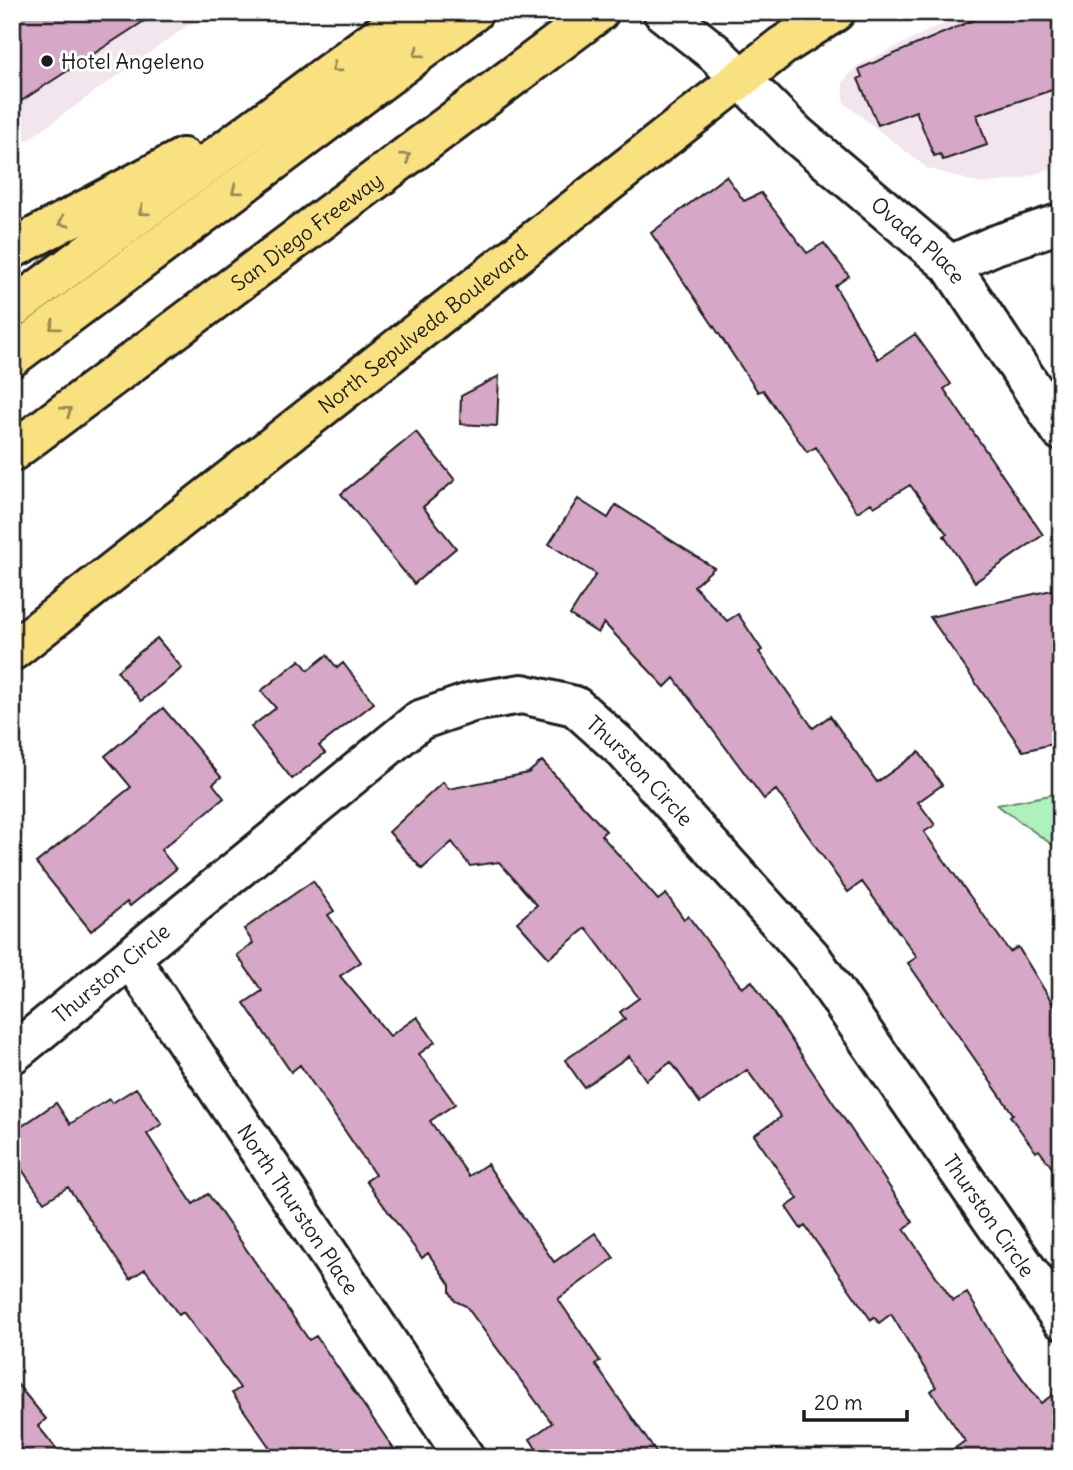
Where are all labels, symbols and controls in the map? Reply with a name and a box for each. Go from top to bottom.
one-way arrow [413,45,426,58]
place label: Hotel Angeleno [61,48,204,75]
marker: Hotel Angeleno [39,53,55,69]
one-way arrow [331,59,344,72]
one-way arrow [398,153,411,166]
street label: San Diego Freeway [225,166,387,297]
one-way arrow [231,181,244,194]
street label: Ovada Place [866,190,972,289]
one-way arrow [138,203,151,216]
one-way arrow [58,213,70,227]
street label: North Sepulveda Boulevard [312,238,532,419]
one-way arrow [49,317,62,330]
one-way arrow [59,407,72,420]
street label: Thurston Circle [581,709,699,831]
street label: Thurston Circle [47,917,175,1029]
street label: North Thurston Place [232,1119,365,1299]
street label: Thurston Circle [938,1149,1041,1282]
scale bar [804,1379,907,1423]
text: 20 m [814,1389,863,1416]

